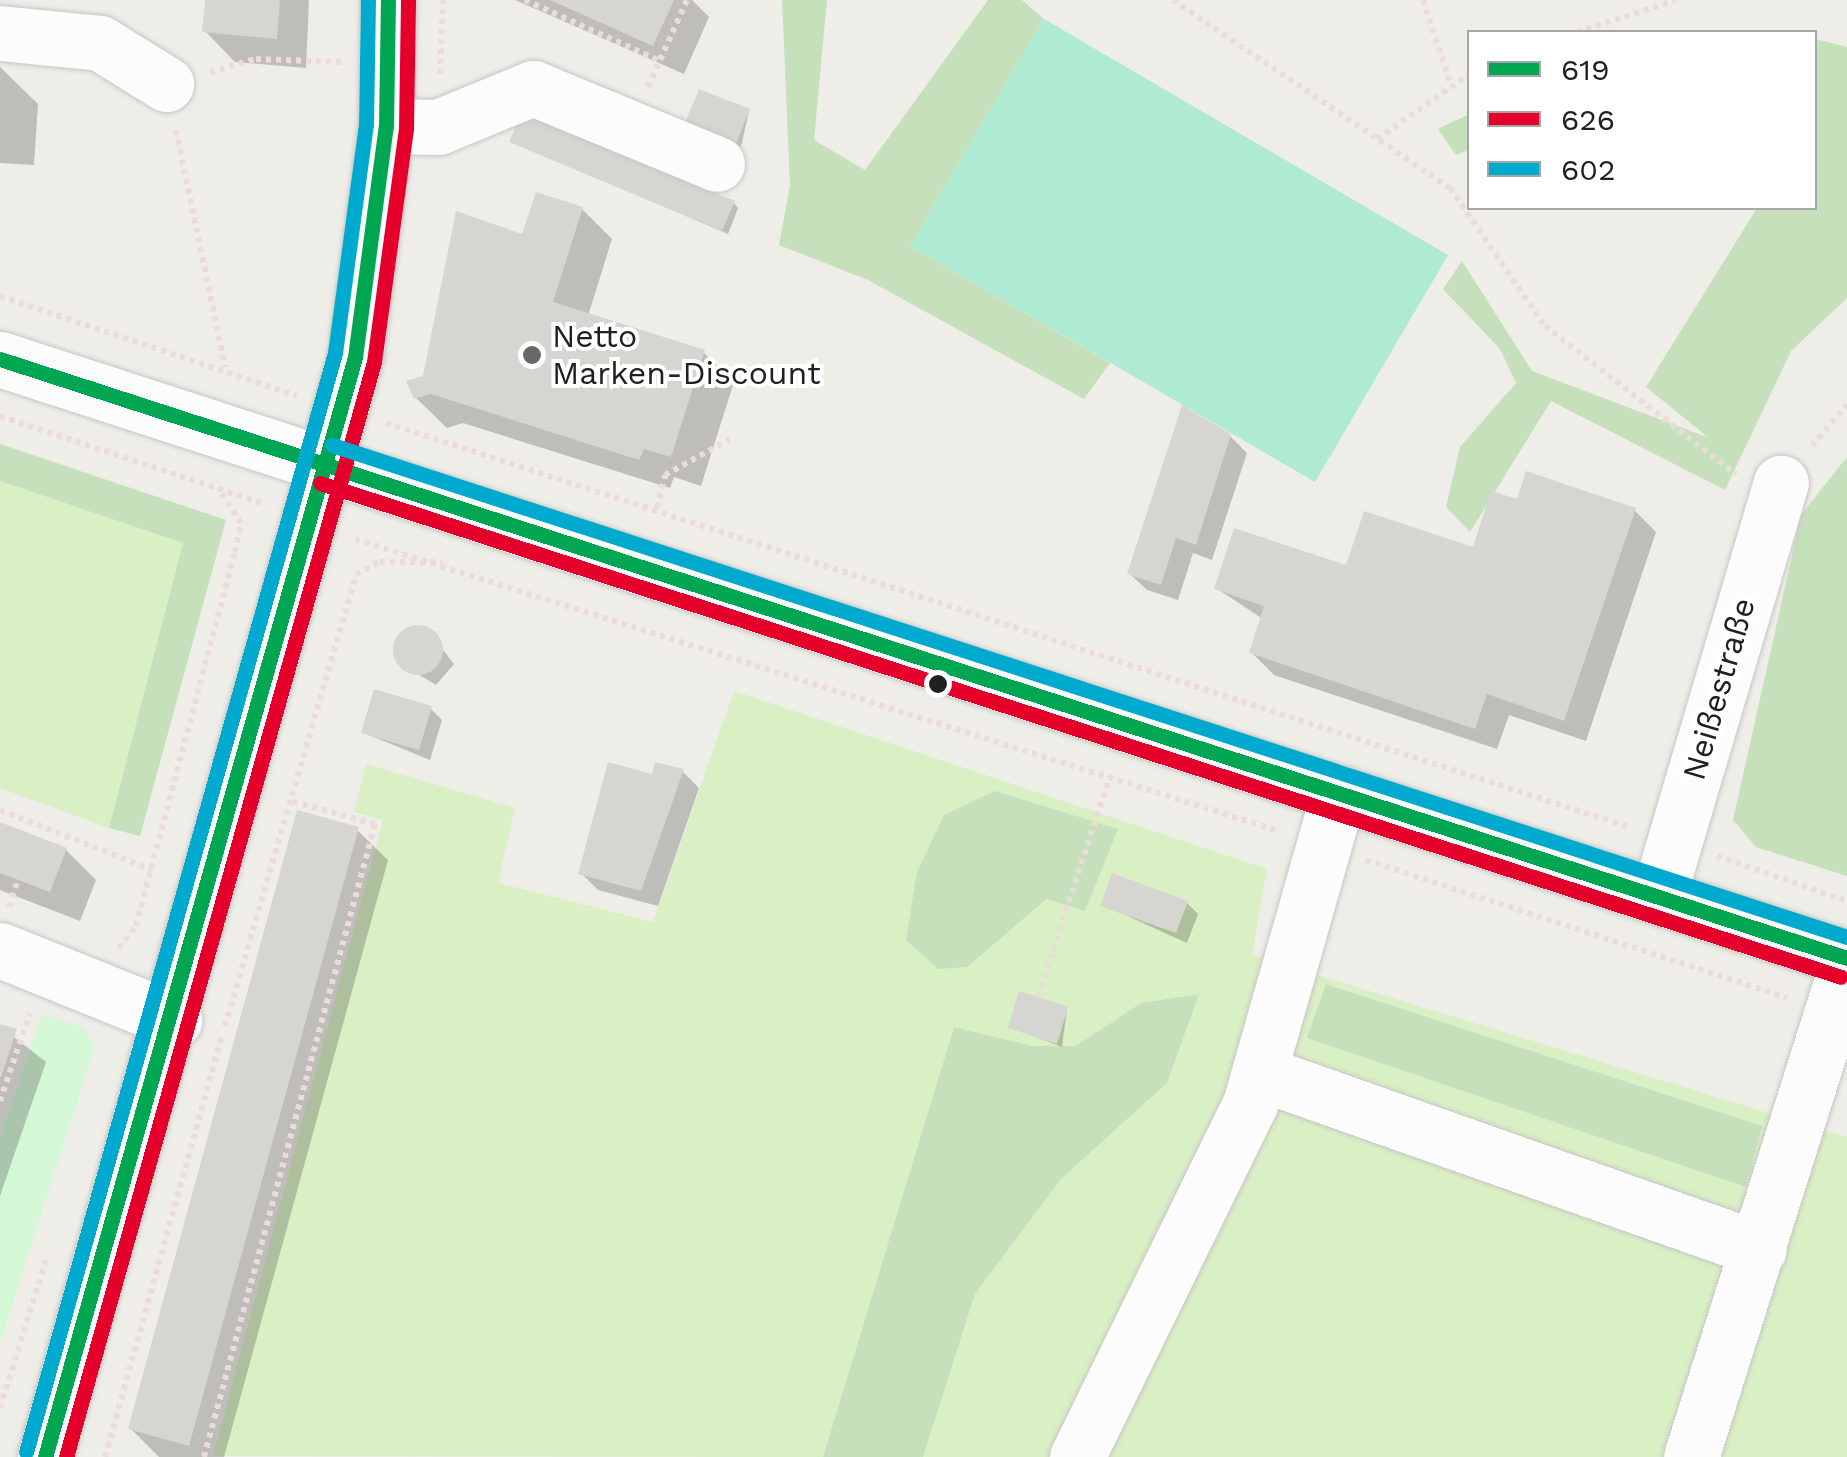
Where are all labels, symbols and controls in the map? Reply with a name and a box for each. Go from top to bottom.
legend [1467,30,1817,210]
text: 619 [1561,52,1609,87]
text: 626 [1561,102,1615,137]
text: 602 [1561,152,1615,187]
place label: Netto Marken-Discount [552,318,821,393]
marker: Netto Marken-Discount [521,344,543,366]
street label: Neißestraße [1675,594,1763,784]
unlabelled marker [928,674,948,694]

